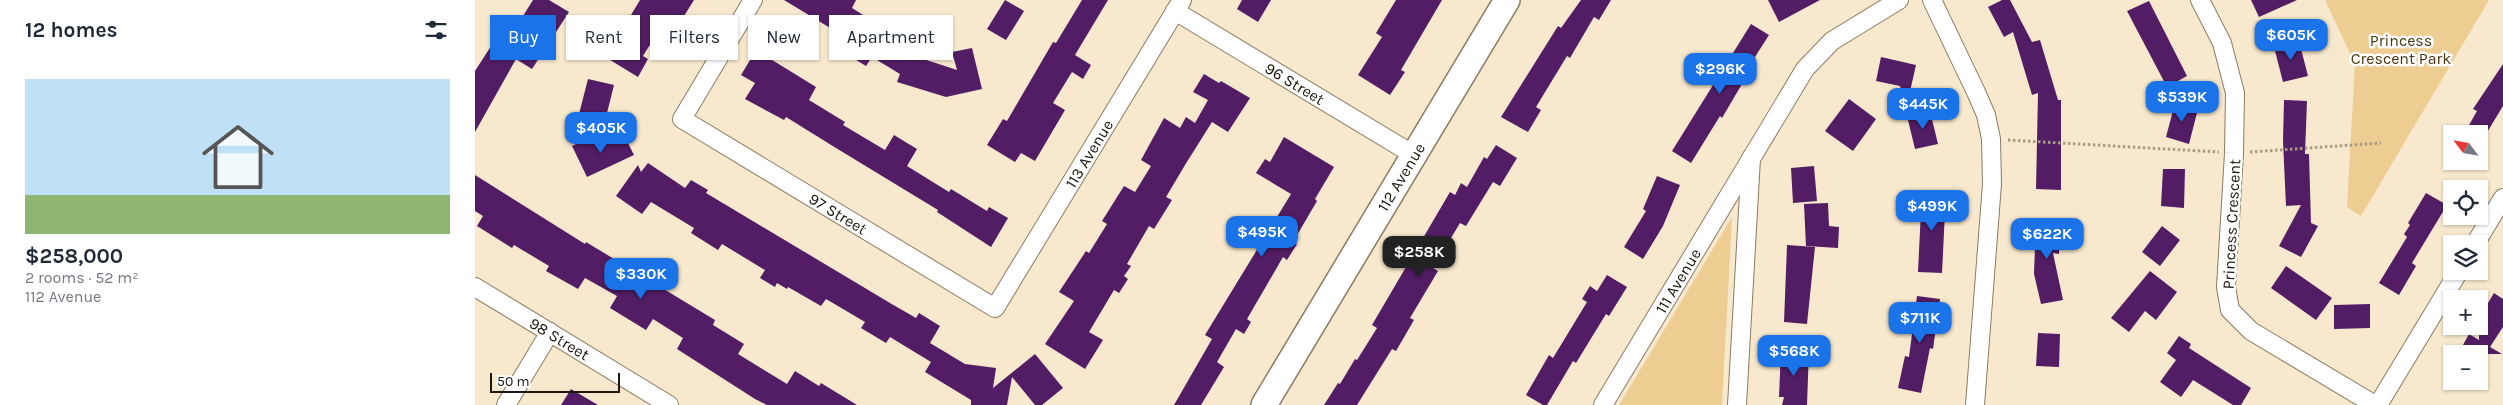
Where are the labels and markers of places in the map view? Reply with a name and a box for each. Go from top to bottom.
pin: $605K [2256,18,2326,61]
pin: $296K [1685,52,1755,95]
pin: $539K [2147,80,2217,123]
pin: $445K [1888,88,1958,130]
pin: $405K [566,112,636,154]
pin: $499K [1897,190,1967,232]
pin: $495K [1227,216,1297,258]
pin: $622K [2012,218,2082,260]
pin: $258K [1384,236,1454,278]
pin: $330K [606,258,676,300]
pin: $711K [1885,302,1955,344]
pin: $568K [1759,334,1829,377]

